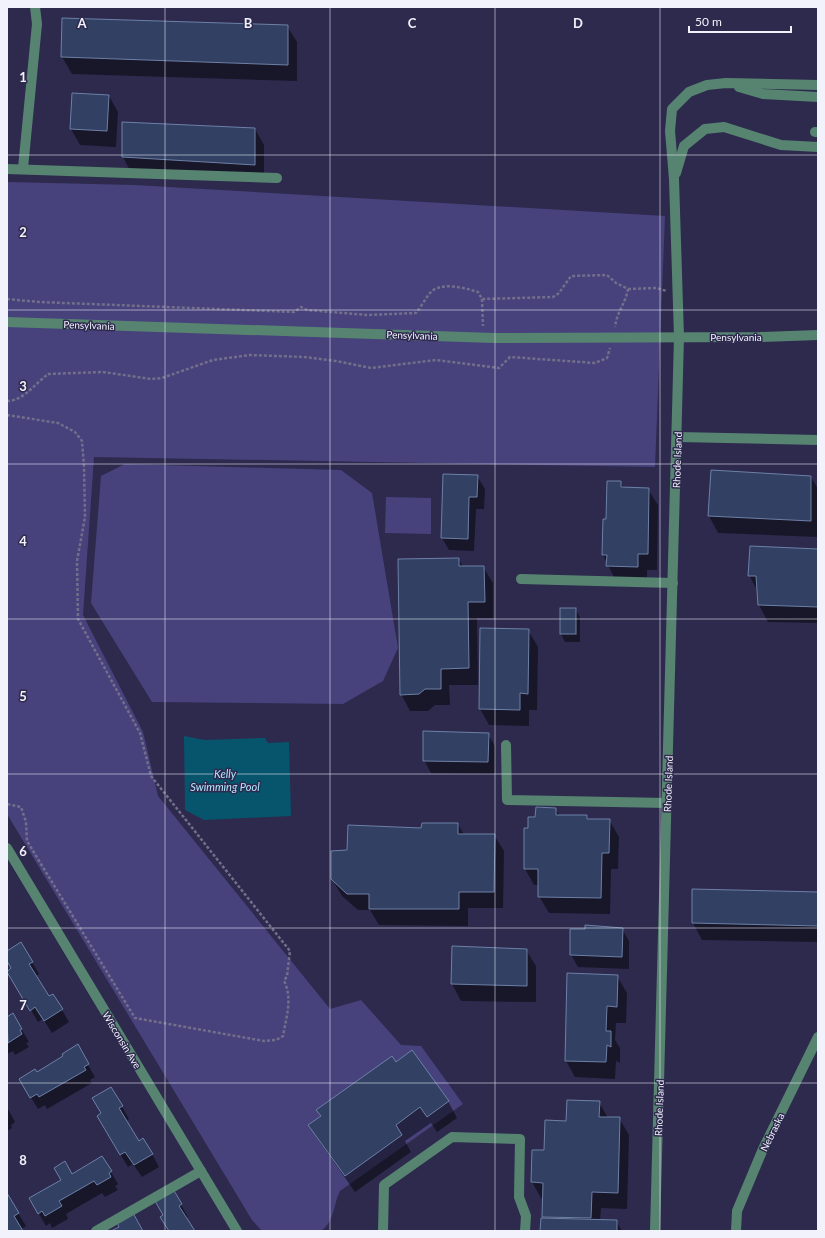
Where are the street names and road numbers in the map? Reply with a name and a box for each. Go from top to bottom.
street label: Pensylvania [63,318,115,332]
street label: Pensylvania [386,328,438,342]
street label: Pensylvania [710,331,762,343]
street label: Rhode Island [670,432,684,488]
street label: Rhode Island [661,756,675,812]
street label: Wisconsin Ave [100,1009,144,1071]
street label: Rhode Island [652,1080,666,1136]
street label: Nebraska [758,1111,786,1153]

